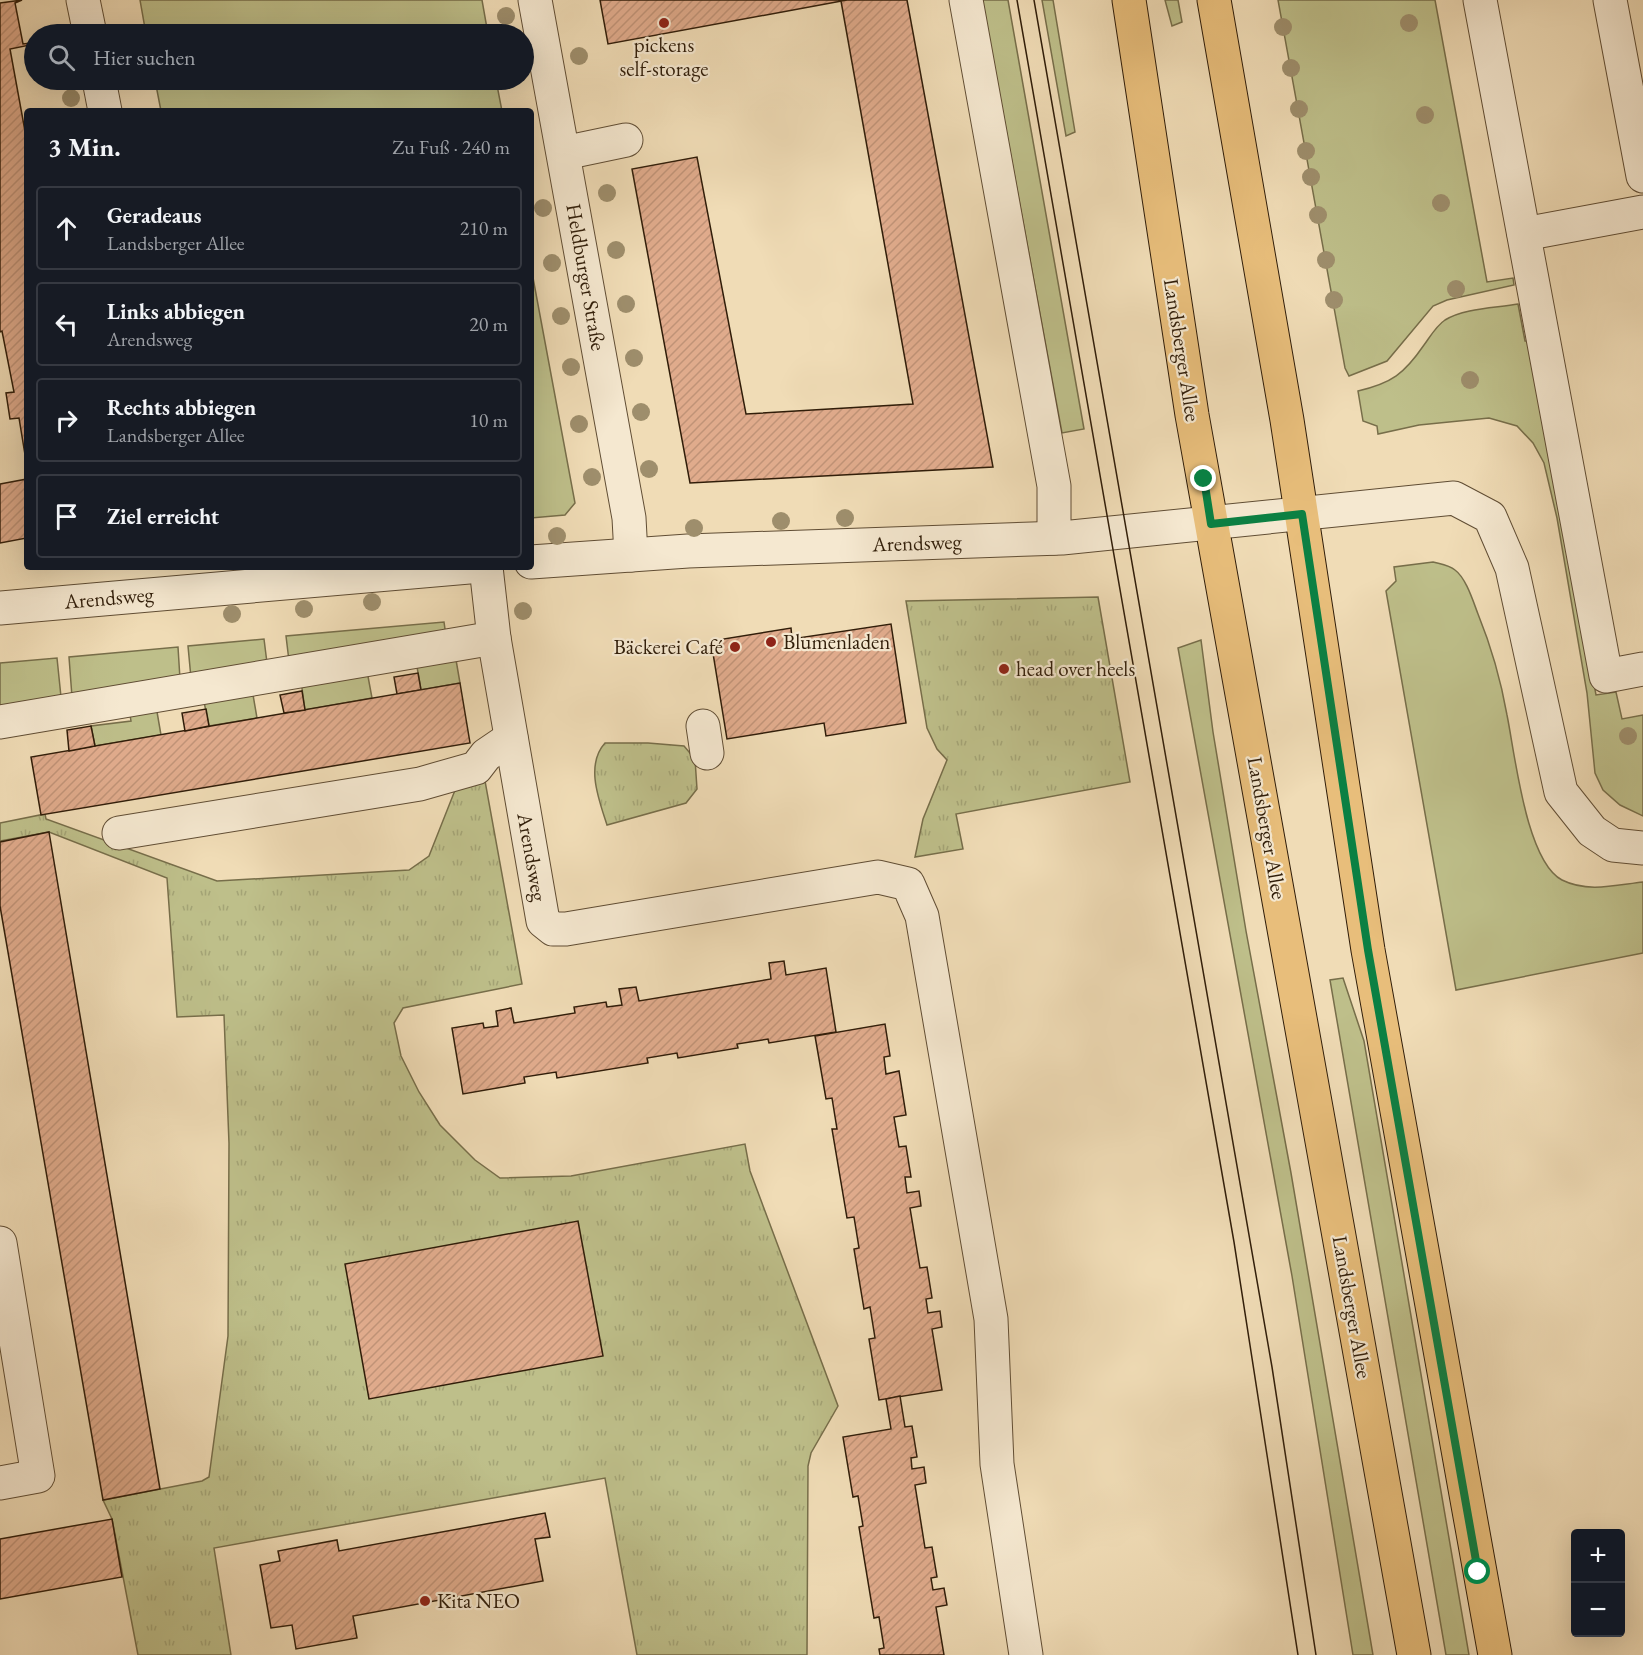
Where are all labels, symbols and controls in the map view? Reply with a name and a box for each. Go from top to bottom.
marker: pickens self-storage [657,16,671,30]
search box [24,24,534,90]
place label: pickens self-storage [620,31,708,82]
icon: search [45,41,78,74]
text: Hier suchen [93,43,196,72]
text: 3 Min. [48,130,121,164]
text: Zu Fuß · 240 m [392,134,510,160]
text: Geradeaus [107,201,201,230]
street label: Heldburger Straße [560,201,613,353]
icon: ahead [50,212,83,245]
text: 210 m [460,215,508,241]
text: Landsberger Allee [107,230,245,256]
street label: Landsberger Allee [1158,276,1207,423]
text: Links abbiegen [107,297,245,326]
icon: left [50,308,83,341]
text: 20 m [469,311,508,337]
text: Arendsweg [107,326,192,352]
text: Rechts abbiegen [107,393,256,422]
icon: right [50,404,83,437]
text: 10 m [469,407,508,433]
text: Landsberger Allee [107,422,245,448]
route end [1190,465,1216,491]
icon: arrive [50,500,83,533]
text: Ziel erreicht [107,502,219,531]
street label: Arendsweg [871,527,963,558]
street label: Arendsweg [62,580,156,615]
place label: Blumenladen [783,628,890,655]
place label: Bäckerei Café [614,633,723,660]
marker: Blumenladen [764,635,778,649]
marker: Bäckerei Café [728,640,742,654]
place label: head over heels [1016,655,1135,682]
marker: head over heels [997,662,1011,676]
street label: Landsberger Allee [1242,754,1293,901]
street label: Arendsweg [511,810,554,904]
street label: Landsberger Allee [1327,1233,1378,1380]
map controls [1571,1529,1625,1637]
button: + [1571,1529,1625,1583]
route start [1464,1558,1490,1584]
button: − [1571,1583,1625,1637]
place label: Kita NEO [437,1587,520,1614]
marker: Kita NEO [418,1594,432,1608]

